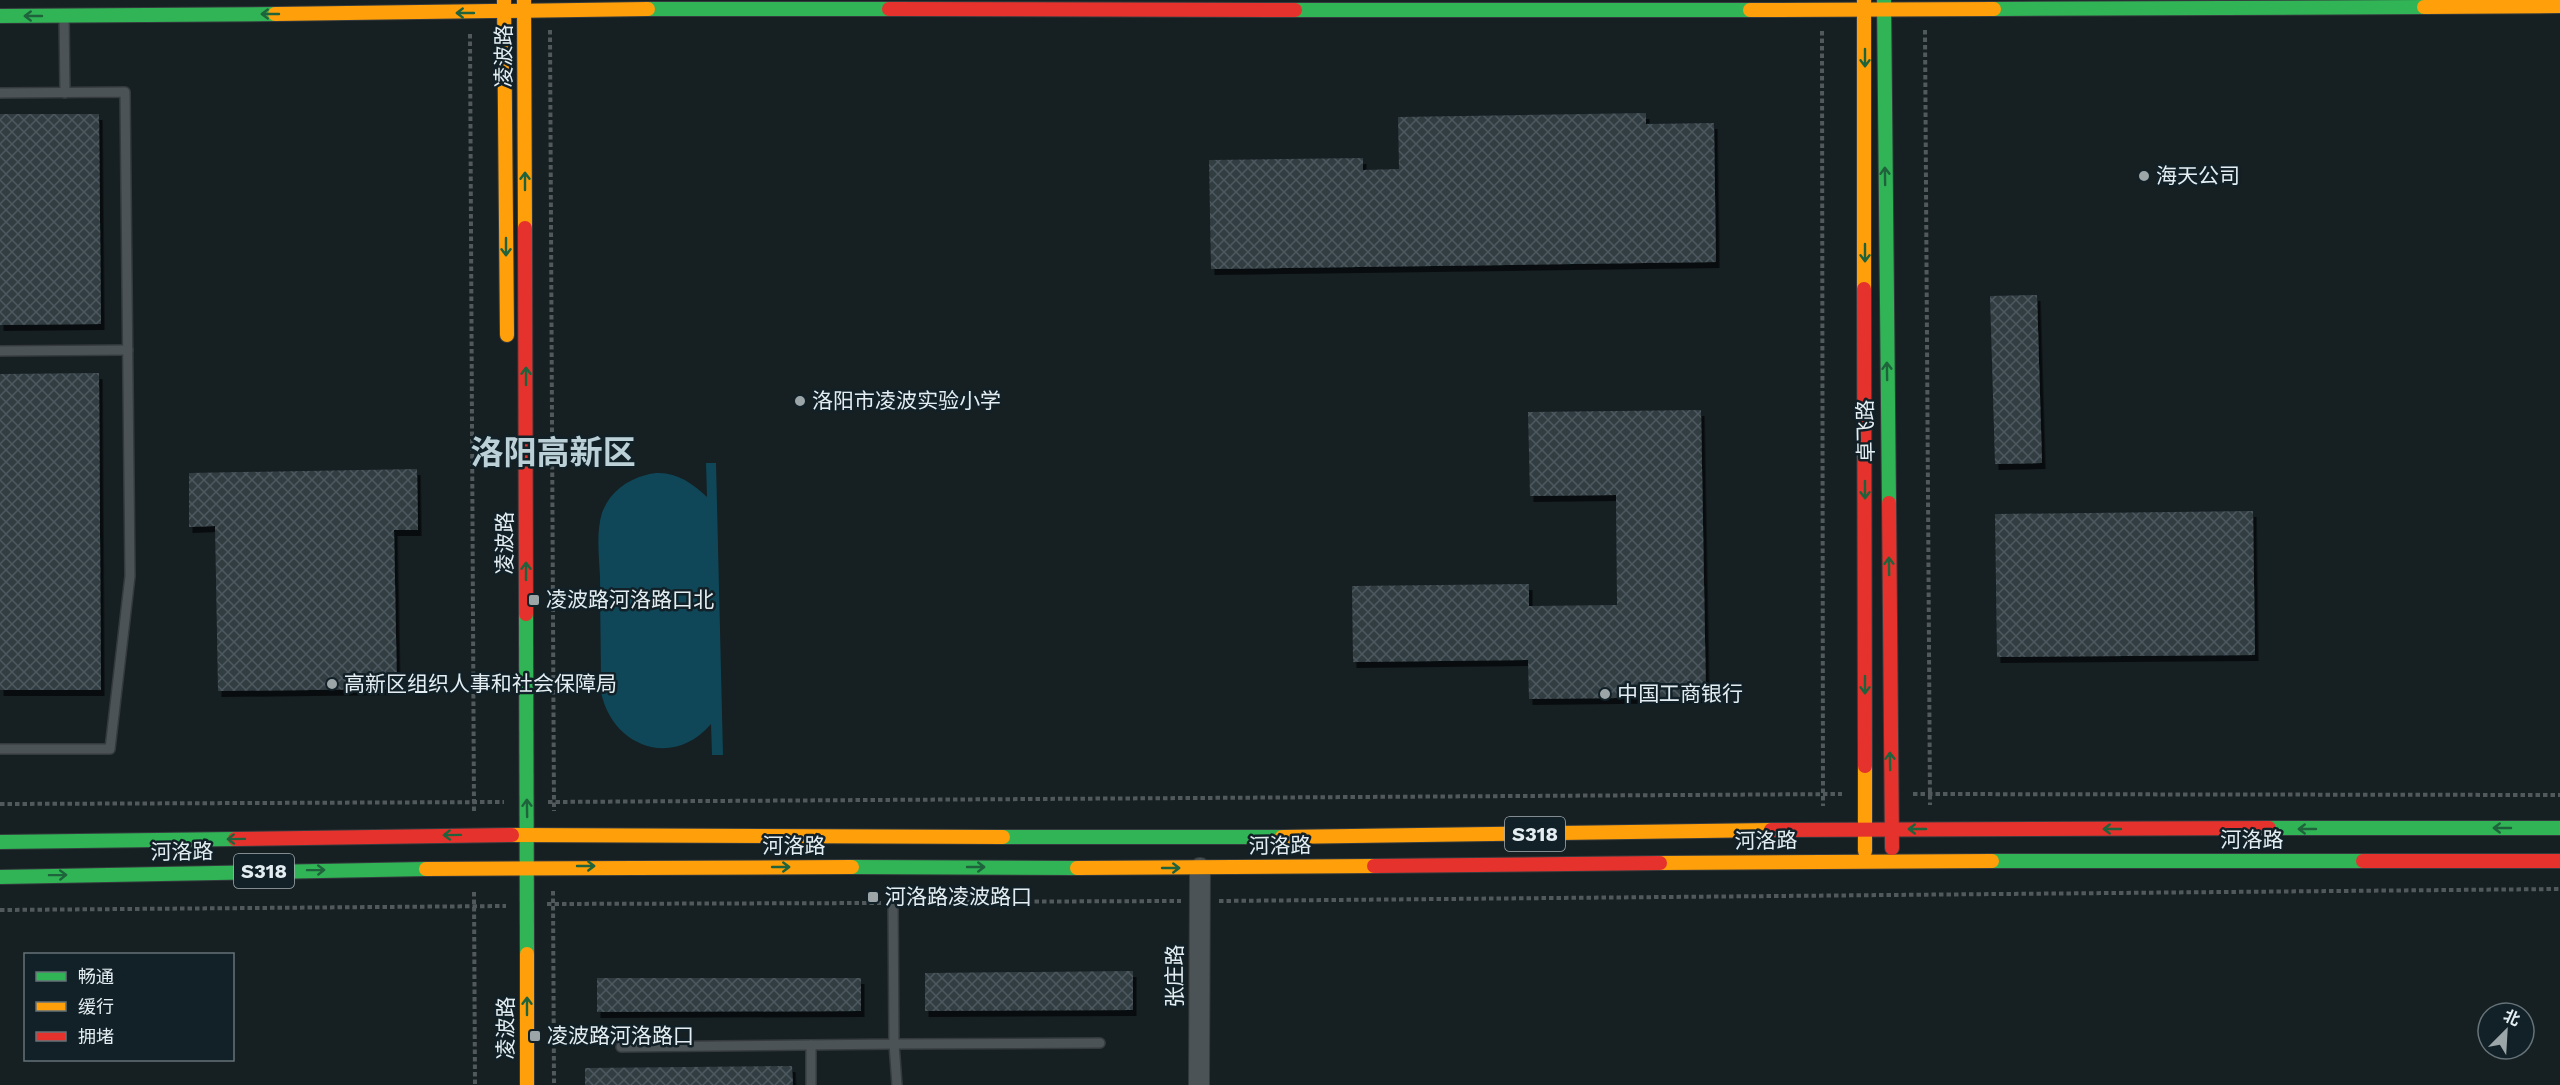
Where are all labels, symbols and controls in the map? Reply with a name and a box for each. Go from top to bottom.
one-way arrow [455,7,475,19]
one-way arrow [260,8,280,20]
one-way arrow [23,10,43,22]
street label: 凌波路 [491,25,516,88]
one-way arrow [1859,48,1871,68]
place label: 海天公司 [2156,163,2240,188]
one-way arrow [1879,167,1891,187]
marker: 海天公司 [2137,169,2151,183]
one-way arrow [519,172,531,192]
one-way arrow [500,237,512,257]
one-way arrow [1859,243,1871,263]
one-way arrow [1881,362,1893,382]
one-way arrow [520,367,532,387]
place label: 洛阳市凌波实验小学 [812,388,1001,413]
marker: 洛阳市凌波实验小学 [793,394,807,408]
street label: 卓飞路 [1852,399,1879,463]
district label: 洛阳高新区 [471,433,636,472]
one-way arrow [1859,480,1871,500]
street label: 凌波路 [492,512,517,575]
one-way arrow [1883,557,1894,577]
one-way arrow [520,562,532,582]
place label: 凌波路河洛路口北 [546,587,714,612]
marker: 凌波路河洛路口北 [527,593,541,607]
place label: 高新区组织人事和社会保障局 [344,671,617,696]
one-way arrow [1859,675,1871,695]
marker: 高新区组织人事和社会保障局 [325,677,339,691]
place label: 中国工商银行 [1617,681,1743,706]
marker: 中国工商银行 [1598,687,1612,701]
one-way arrow [1885,752,1896,772]
one-way arrow [521,799,533,819]
road number: S318 [1505,817,1565,851]
one-way arrow [2492,822,2512,834]
one-way arrow [1907,823,1927,835]
one-way arrow [2102,823,2122,835]
one-way arrow [2297,823,2317,835]
street label: 河洛路 [1734,827,1798,854]
street label: 河洛路 [2221,827,2284,852]
one-way arrow [443,830,463,841]
street label: 河洛路 [1248,832,1312,859]
one-way arrow [227,833,247,844]
street label: 河洛路 [763,833,826,858]
street label: 河洛路 [150,838,214,865]
road number: S318 [234,854,294,888]
one-way arrow [575,860,595,872]
one-way arrow [770,861,790,873]
one-way arrow [965,861,985,873]
one-way arrow [1160,862,1180,874]
one-way arrow [306,864,326,876]
one-way arrow [48,870,68,881]
place label: 河洛路凌波路口 [885,884,1032,909]
marker: 河洛路凌波路口 [866,890,880,904]
street label: 张庄路 [1162,945,1187,1008]
legend [24,953,234,1061]
text: 畅通 [78,966,114,987]
text: 缓行 [78,996,114,1017]
one-way arrow [521,996,533,1016]
street label: 凌波路 [493,997,518,1060]
north arrow [2476,1001,2536,1061]
text: 北 [2501,1006,2523,1030]
place label: 凌波路河洛路口 [547,1023,694,1048]
text: 拥堵 [78,1026,114,1047]
marker: 凌波路河洛路口 [528,1029,542,1043]

